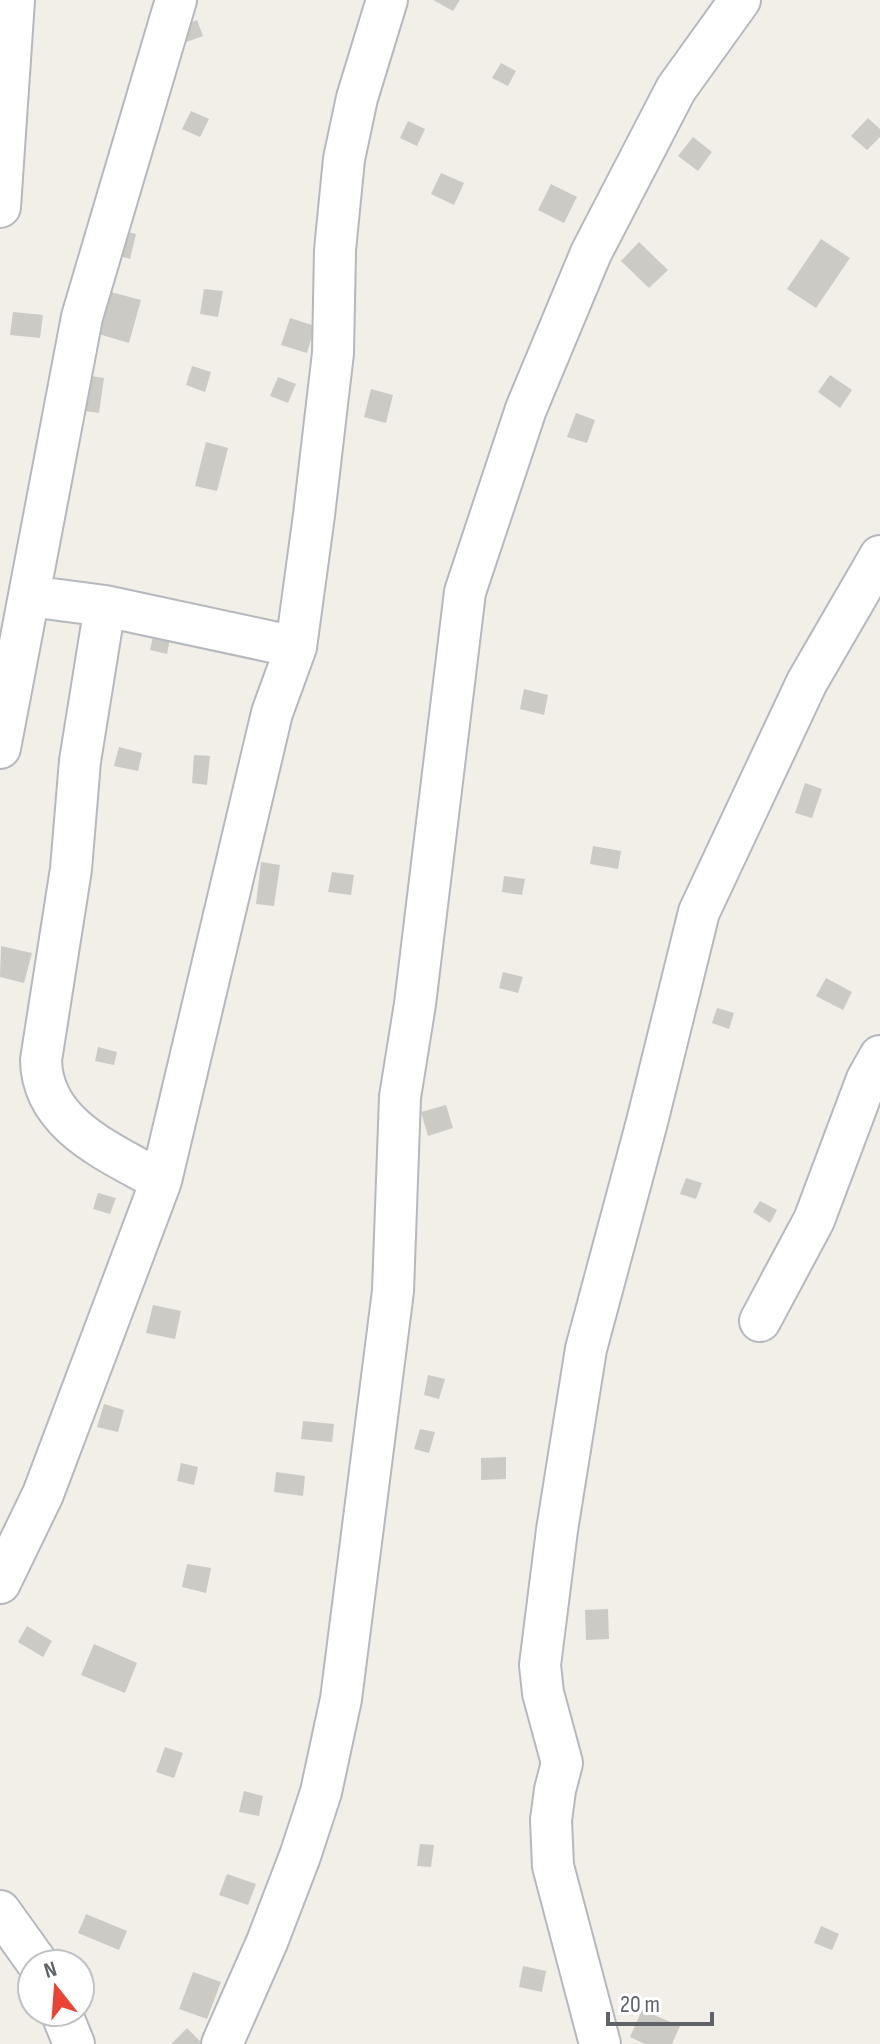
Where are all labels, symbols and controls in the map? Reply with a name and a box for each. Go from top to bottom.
north arrow [16,1948,96,2028]
text: N [41,1956,60,1985]
scale bar [608,1976,712,2026]
text: 20 m [620,1990,660,2019]

